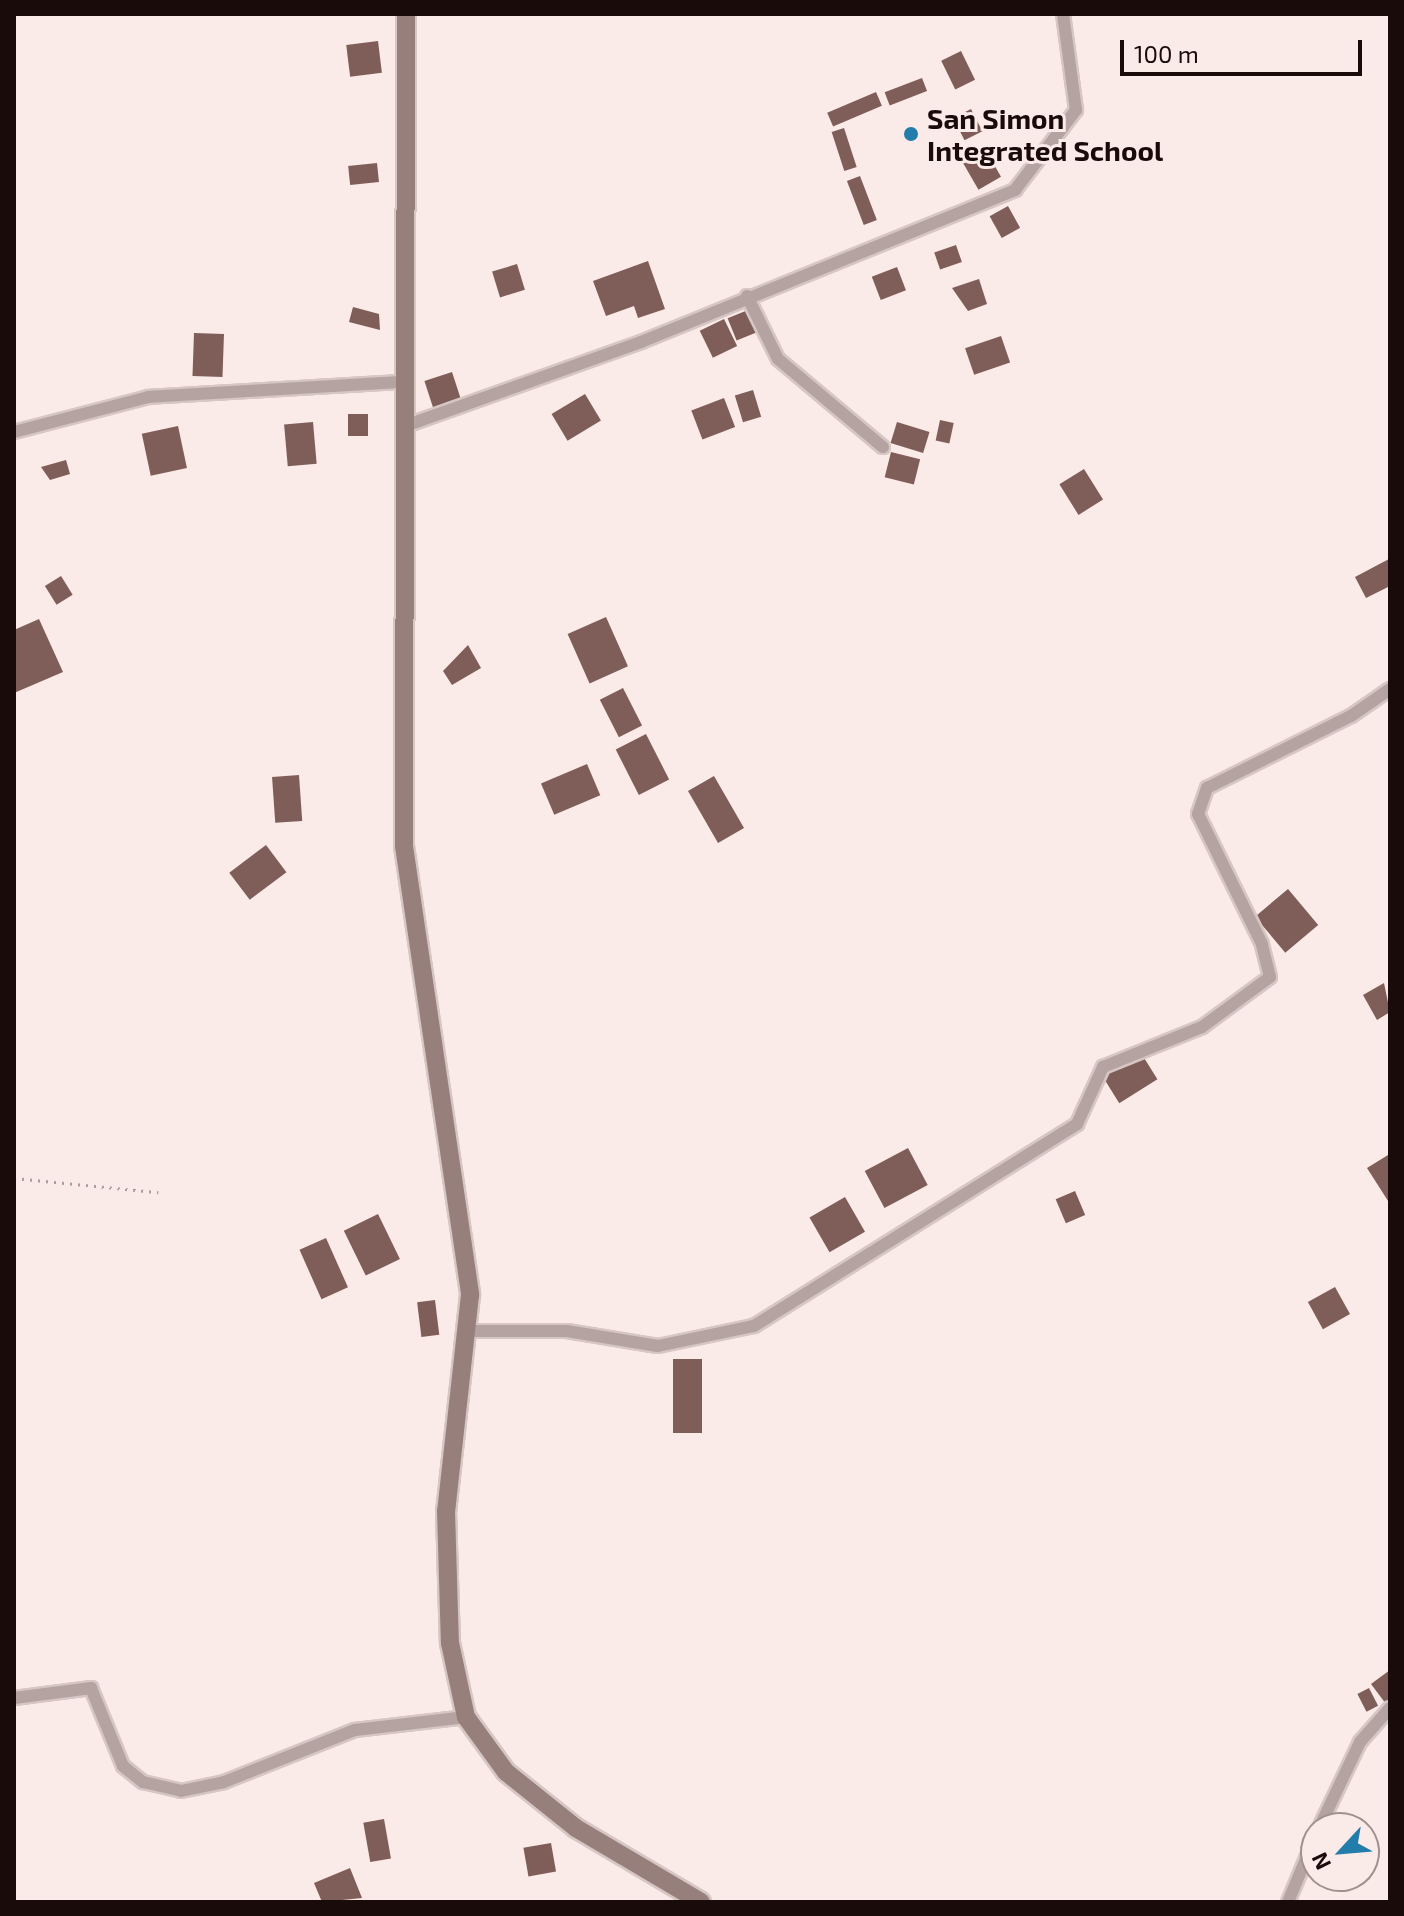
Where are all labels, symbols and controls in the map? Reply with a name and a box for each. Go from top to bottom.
scale bar [1124,24,1366,74]
text: 100 m [1134,39,1199,68]
place label: San Simon Integrated School [927,101,1163,167]
marker: San Simon Integrated School [902,125,920,143]
north arrow [1300,1812,1380,1892]
text: N [1305,1849,1335,1874]

